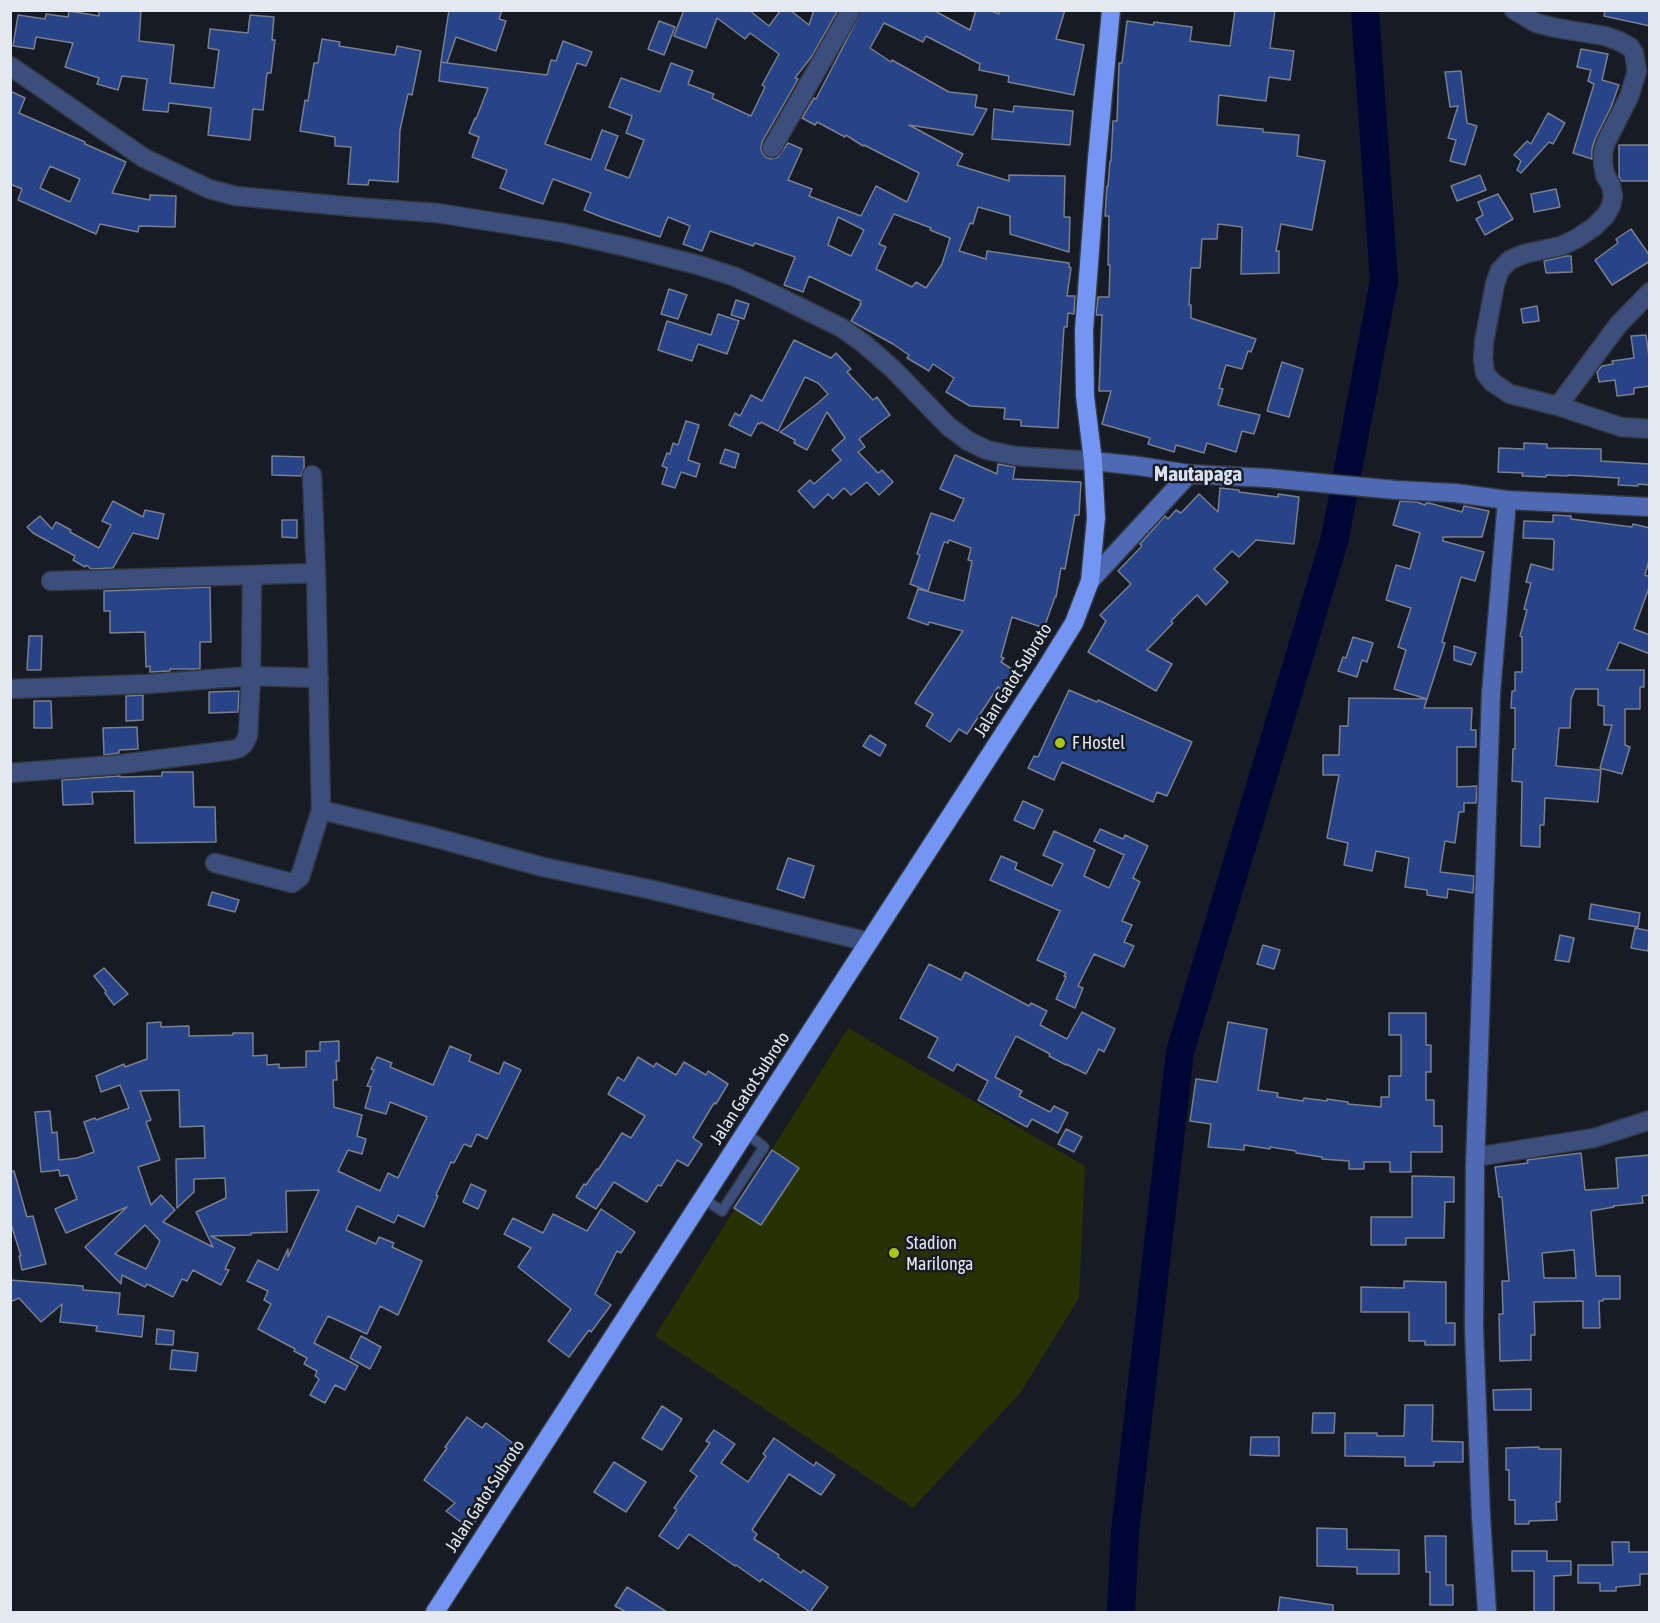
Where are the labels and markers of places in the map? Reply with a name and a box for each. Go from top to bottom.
place label: F Hostel [1072,732,1125,754]
marker: F Hostel [1053,736,1067,750]
place label: Stadion Marilonga [906,1232,973,1274]
marker: Stadion Marilonga [887,1246,901,1260]

